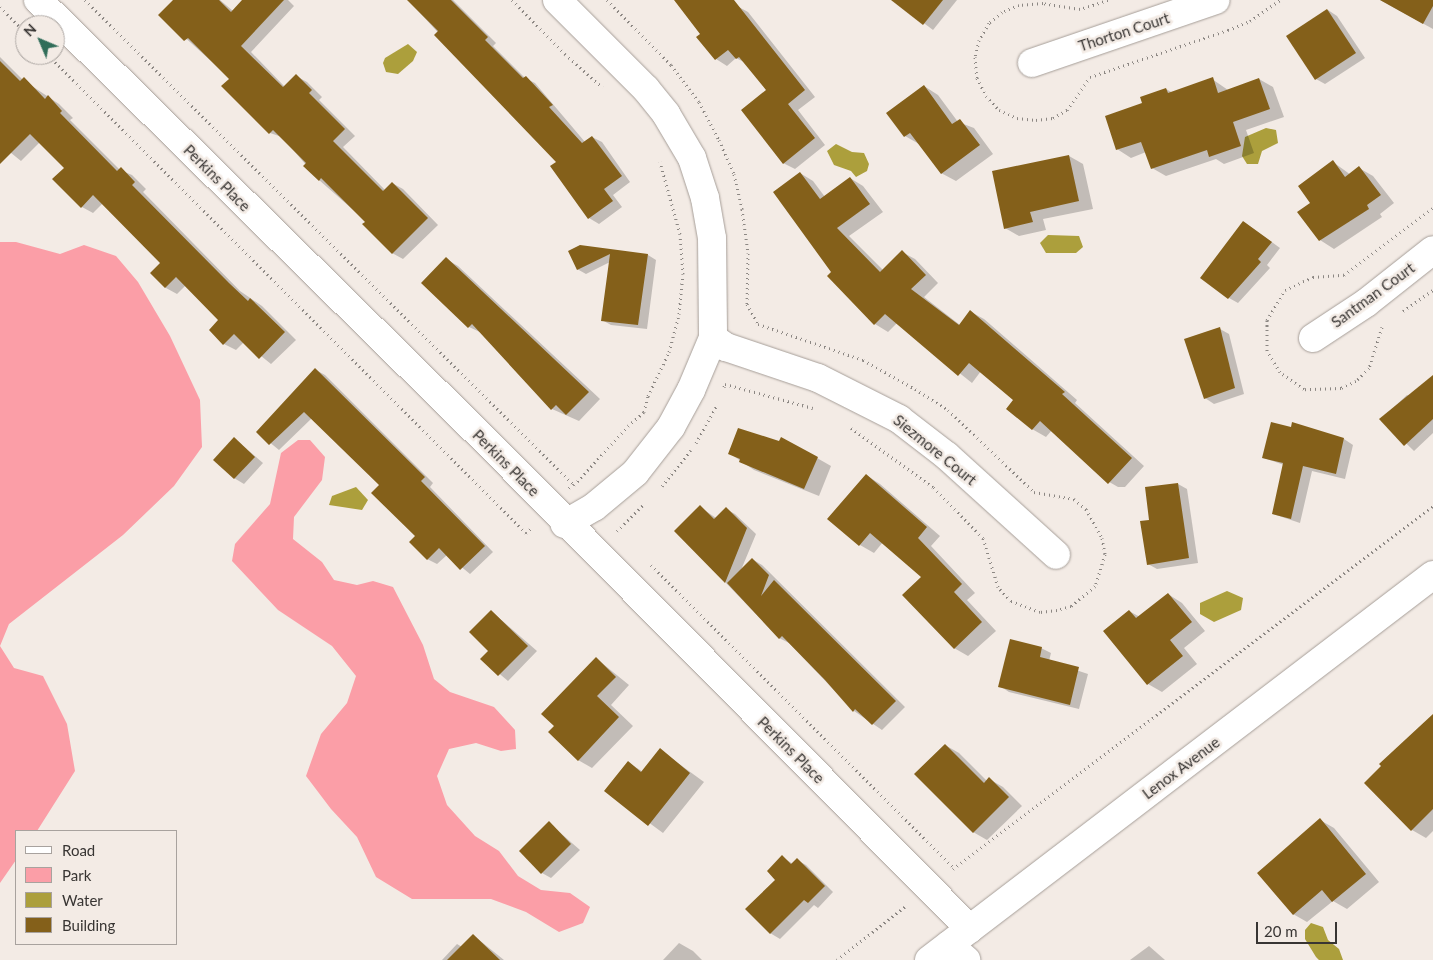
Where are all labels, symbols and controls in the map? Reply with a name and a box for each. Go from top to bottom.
street label: Thorton Court [1076,9,1172,55]
north arrow [15,15,65,65]
text: N [20,20,40,40]
street label: Perkins Place [180,141,254,215]
street label: Santman Court [1328,259,1418,331]
street label: Siezmore Court [890,411,980,489]
street label: Perkins Place [469,426,543,500]
street label: Perkins Place [754,713,828,787]
street label: Lenox Avenue [1139,733,1223,803]
legend [15,830,178,945]
text: Road [62,841,95,859]
text: Park [62,866,91,884]
text: Water [62,891,103,909]
scale bar [1258,912,1339,944]
text: Building [62,916,115,934]
text: 20 m [1264,922,1298,940]

